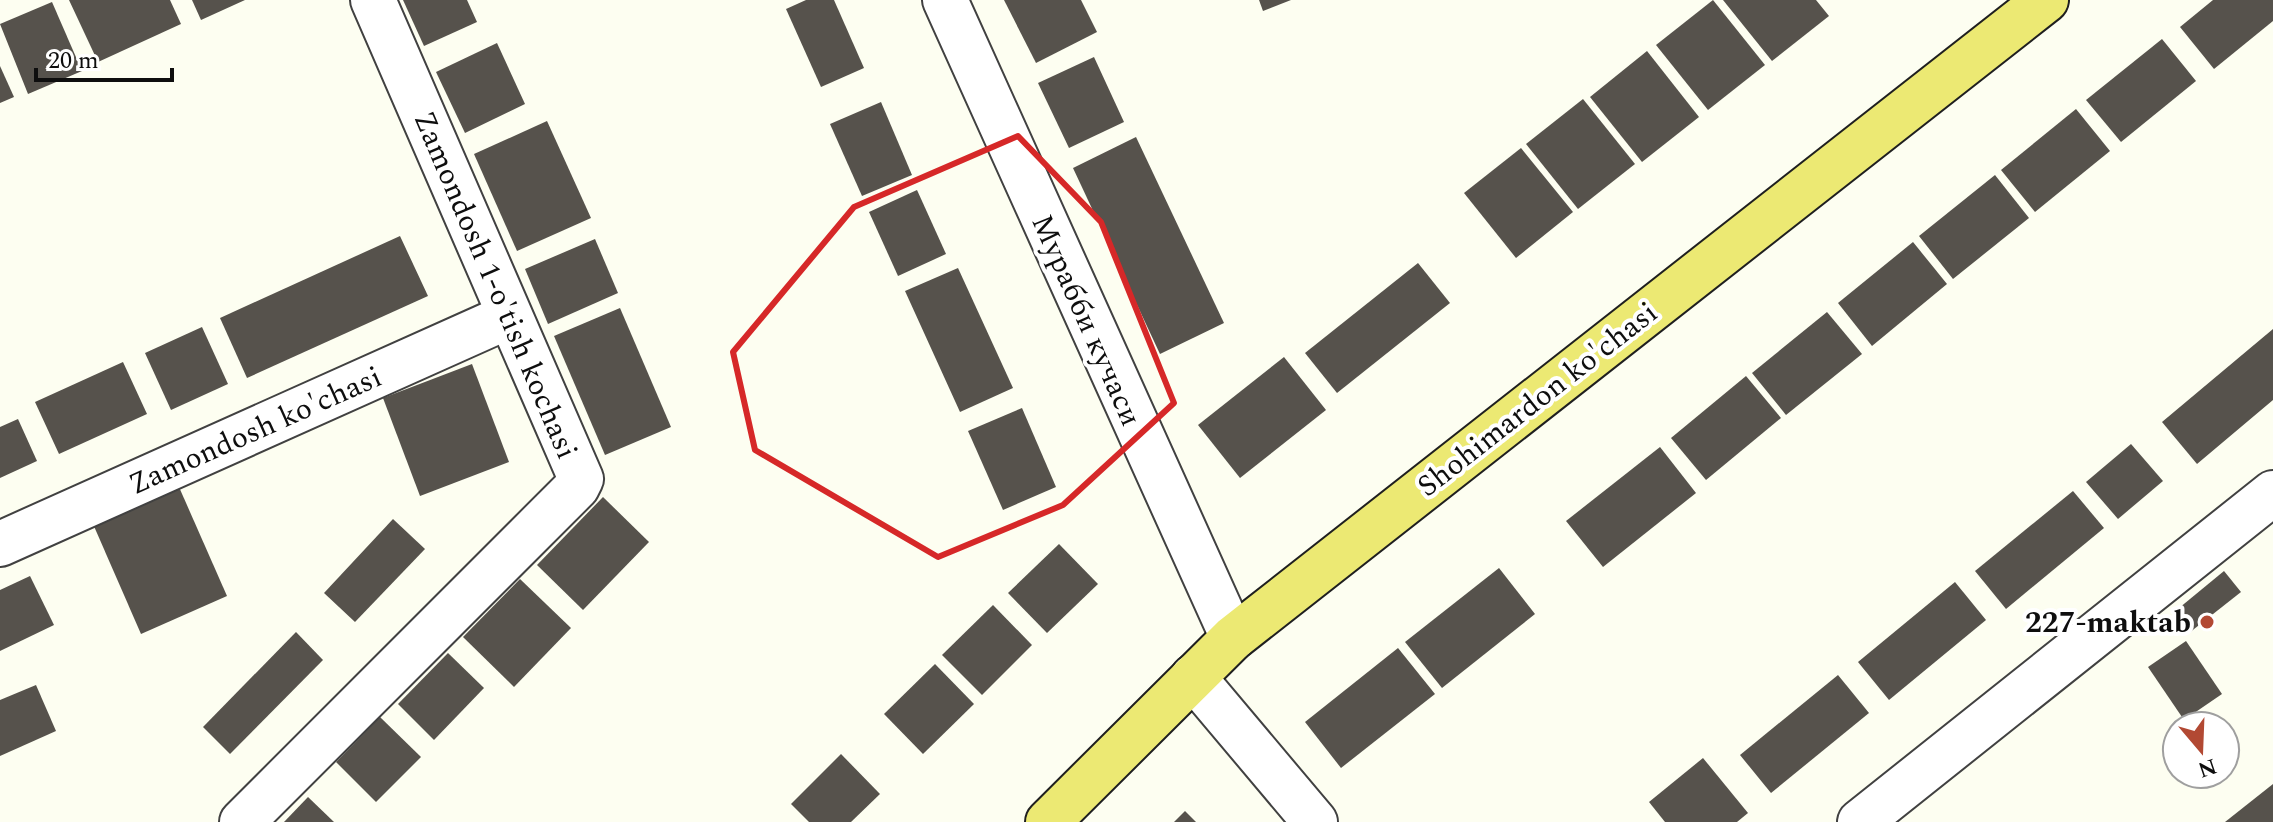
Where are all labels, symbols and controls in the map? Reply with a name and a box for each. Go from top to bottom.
scale bar [36,32,172,82]
text: 20 m [48,43,99,79]
street label: Zamondosh 1-o'tish kochasi [401,104,589,466]
street label: Мурабби кучаси [1019,207,1153,434]
street label: Shohimardon ko'chasi [1407,291,1668,509]
street label: Zamondosh ko'chasi [121,354,389,507]
place label: 227-maktab [2025,600,2191,646]
marker: 227-maktab [2198,613,2216,631]
north arrow [2161,710,2241,790]
text: N [2193,749,2221,786]

